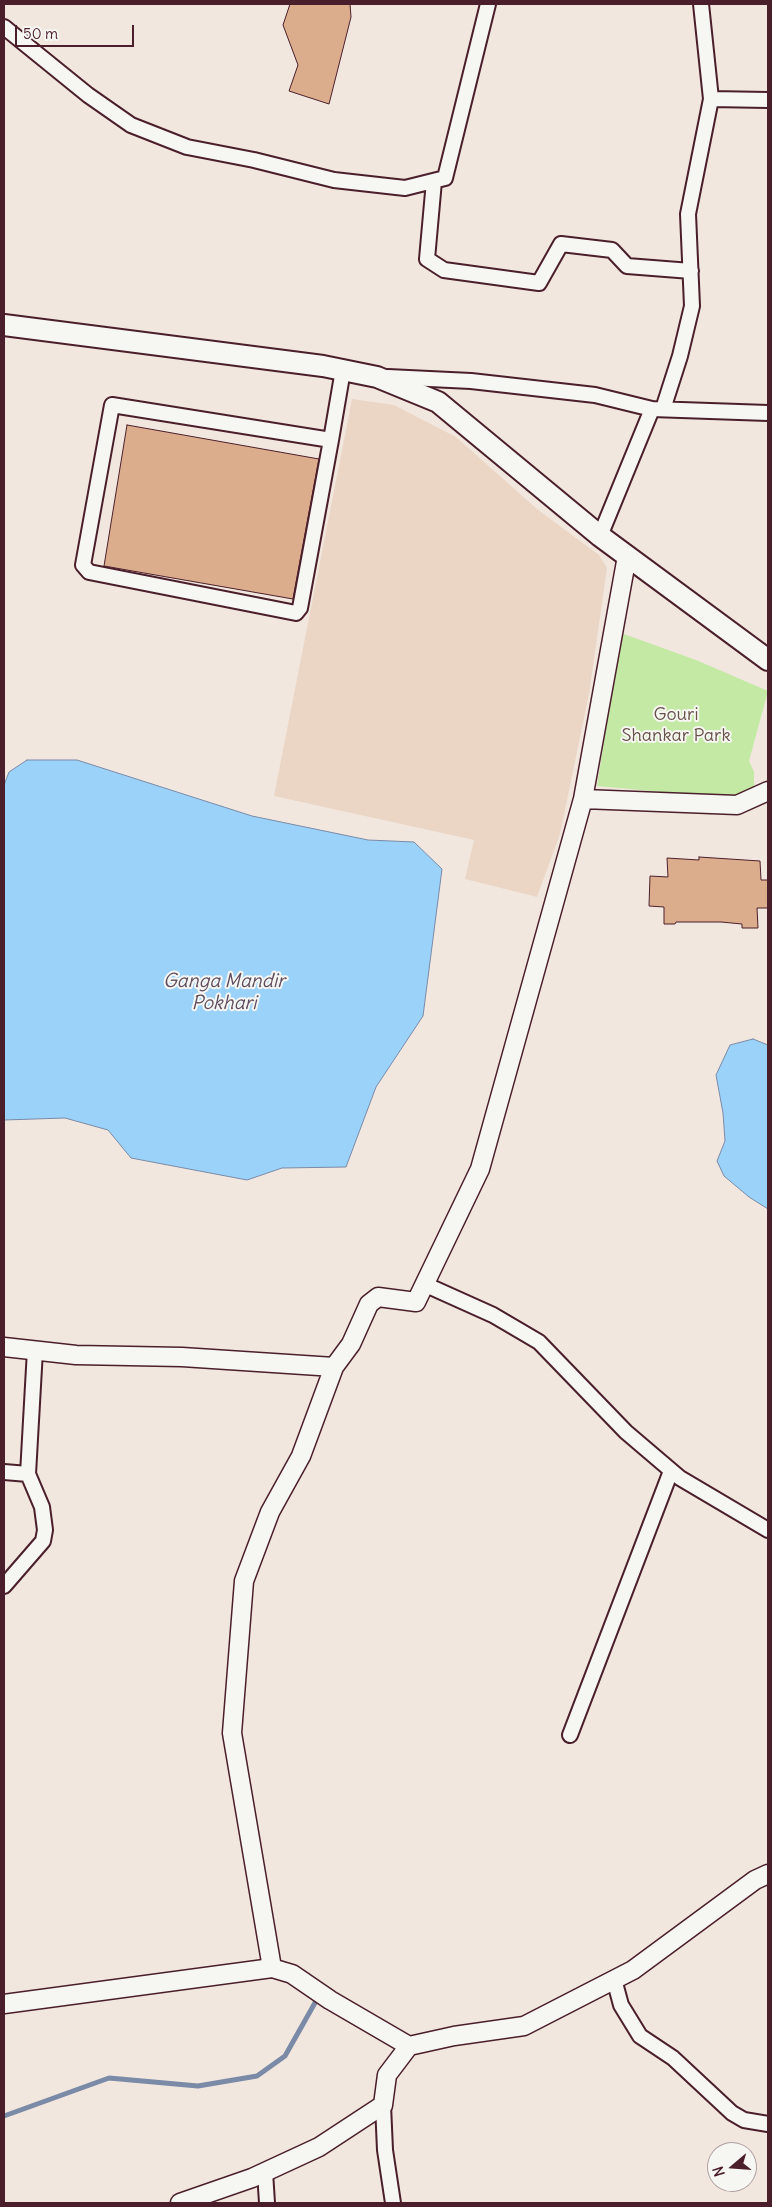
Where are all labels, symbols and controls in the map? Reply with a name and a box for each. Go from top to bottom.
scale bar [18,15,136,47]
text: 50 m [23,24,58,43]
park label: Gouri Shankar Park [621,704,731,746]
water label: Ganga Mandir Pokhari [163,971,285,1015]
north arrow [707,2142,757,2192]
text: N [709,2164,729,2179]

